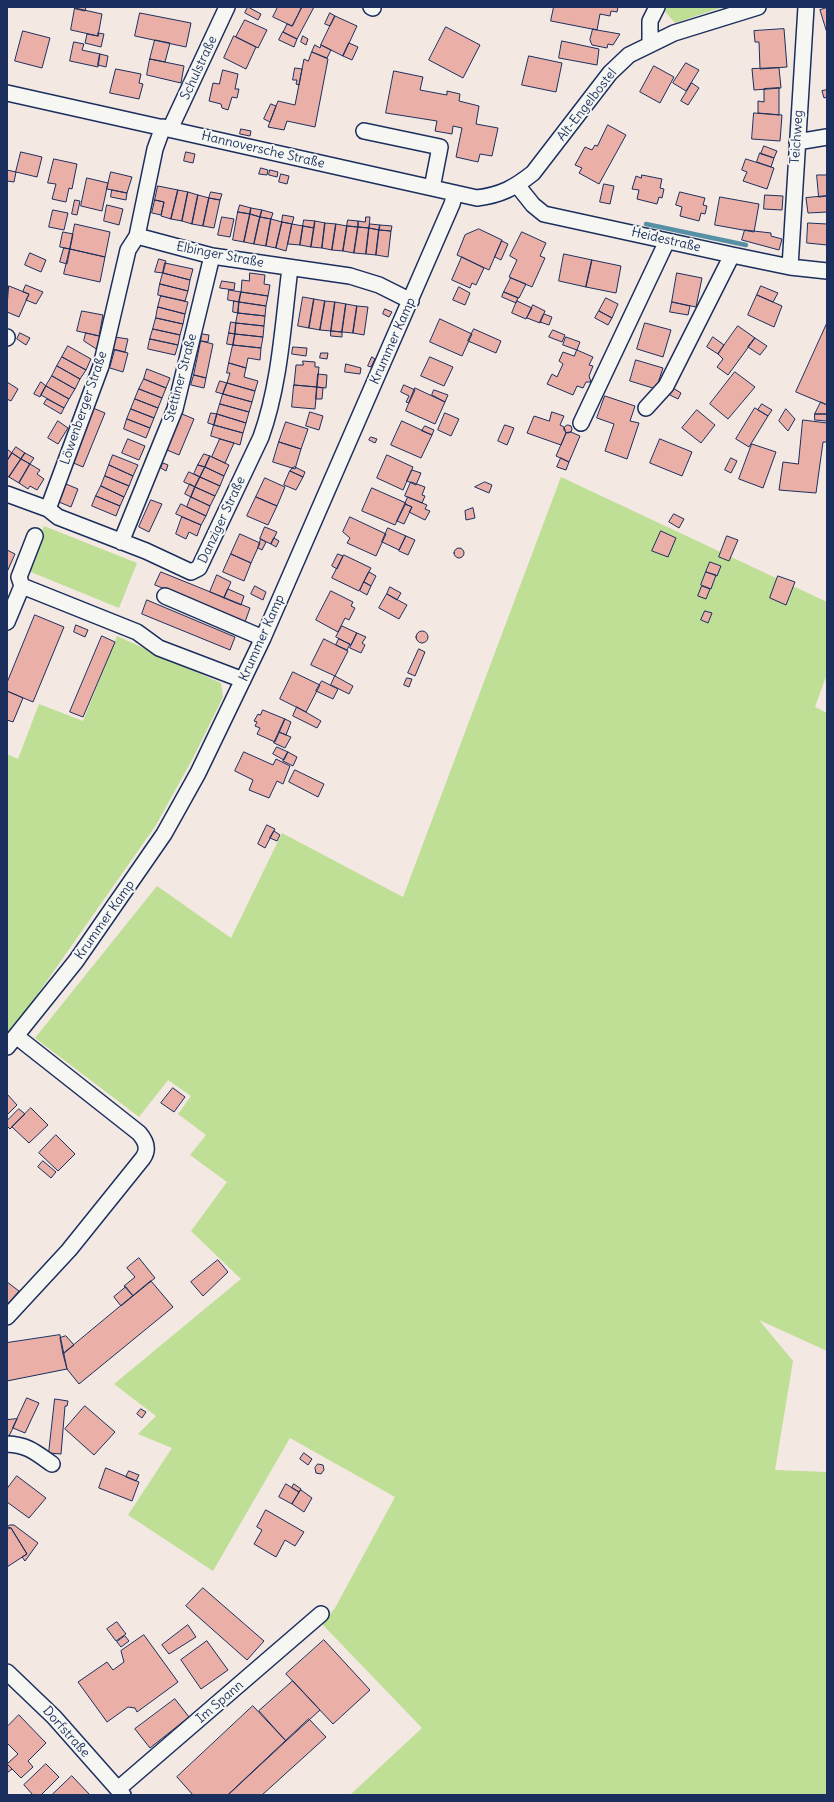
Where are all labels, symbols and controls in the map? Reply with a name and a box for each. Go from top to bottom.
street label: Schulstraße [177,34,221,102]
street label: Alt-Engelbostel [554,66,620,144]
street label: Teichweg [787,109,807,165]
street label: Hannoversche Straße [200,128,326,172]
street label: Heidestraße [630,224,702,256]
street label: Elbinger Straße [175,239,265,271]
street label: Krummer Kamp [367,295,419,387]
street label: Stettiner Straße [162,332,200,424]
street label: Löwenberger Straße [57,349,111,467]
street label: Danziger Straße [195,474,249,566]
street label: Krummer Kamp [236,592,288,684]
street label: Krummer Kamp [72,877,138,963]
street label: Im Spann [193,1677,247,1727]
street label: Dorfstraße [39,1703,93,1761]

